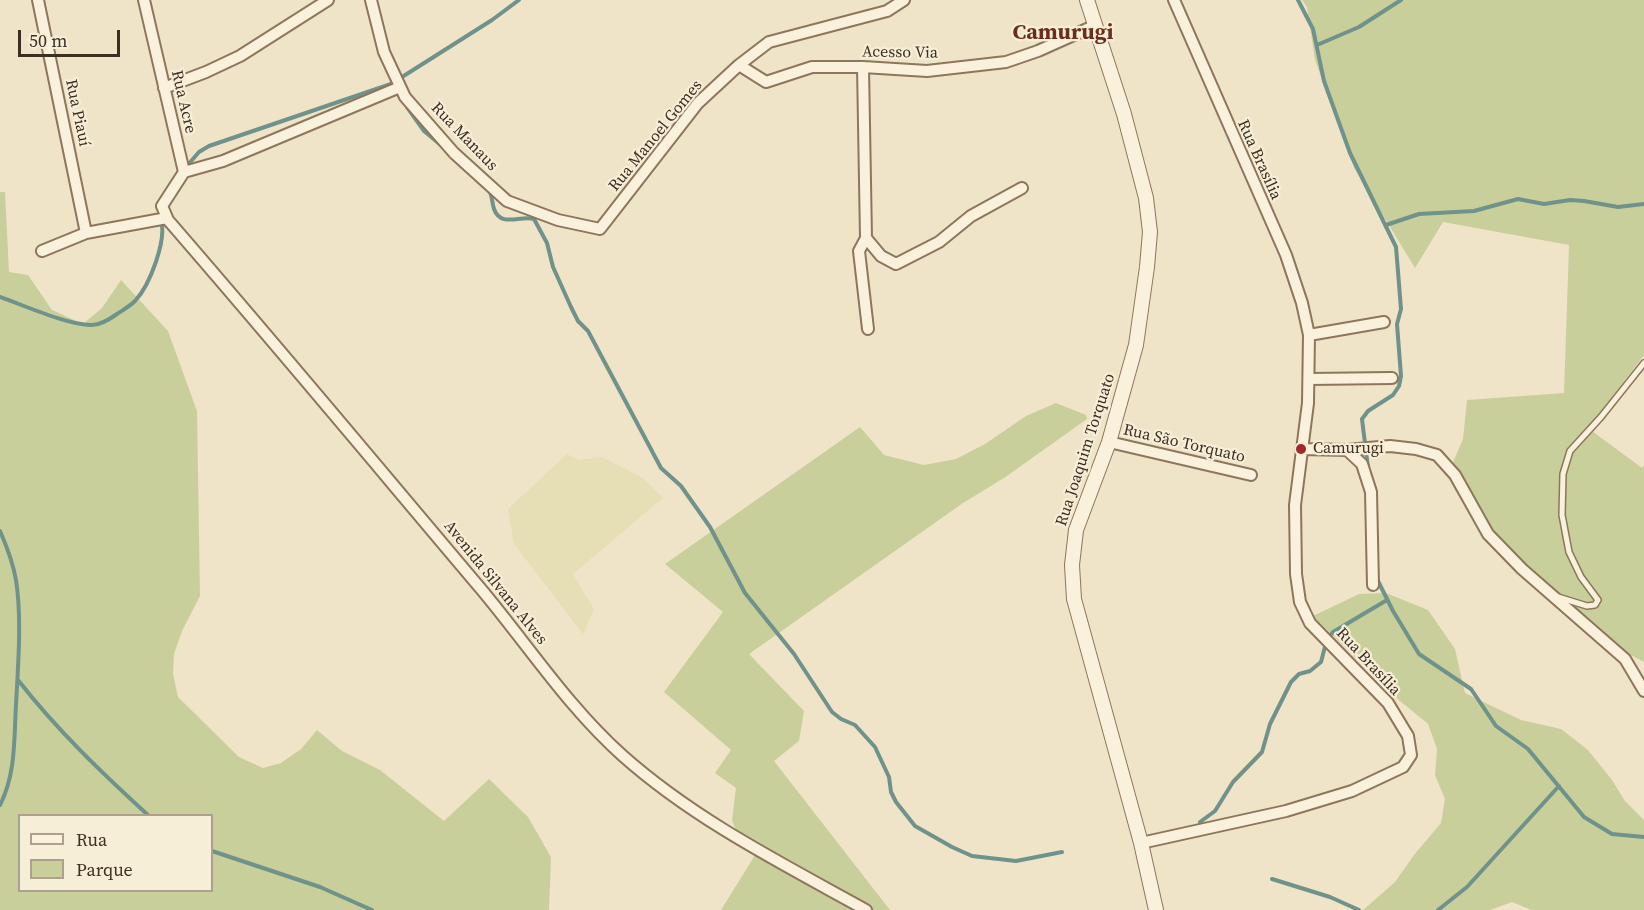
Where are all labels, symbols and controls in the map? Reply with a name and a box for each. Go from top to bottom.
scale bar [21,18,123,56]
district label: Camurugi [1012,20,1114,46]
text: 50 m [29,28,67,53]
street label: Acesso Via [862,43,938,63]
street label: Rua Acre [166,69,200,135]
street label: Rua Manoel Gomes [605,76,707,196]
street label: Rua Piauí [61,78,93,148]
street label: Rua Manaus [427,99,501,175]
street label: Rua Brasília [1233,117,1285,203]
street label: Rua Joaquim Torquato [1052,371,1120,529]
street label: Rua São Torquato [1121,421,1247,467]
place label: Camurugi [1313,439,1384,459]
marker: Camurugi [1294,442,1308,456]
street label: Avenida Silvana Alves [439,517,551,649]
street label: Rua Brasília [1332,624,1404,700]
legend [18,814,213,892]
text: Rua [76,827,107,852]
text: Parque [76,857,133,882]

